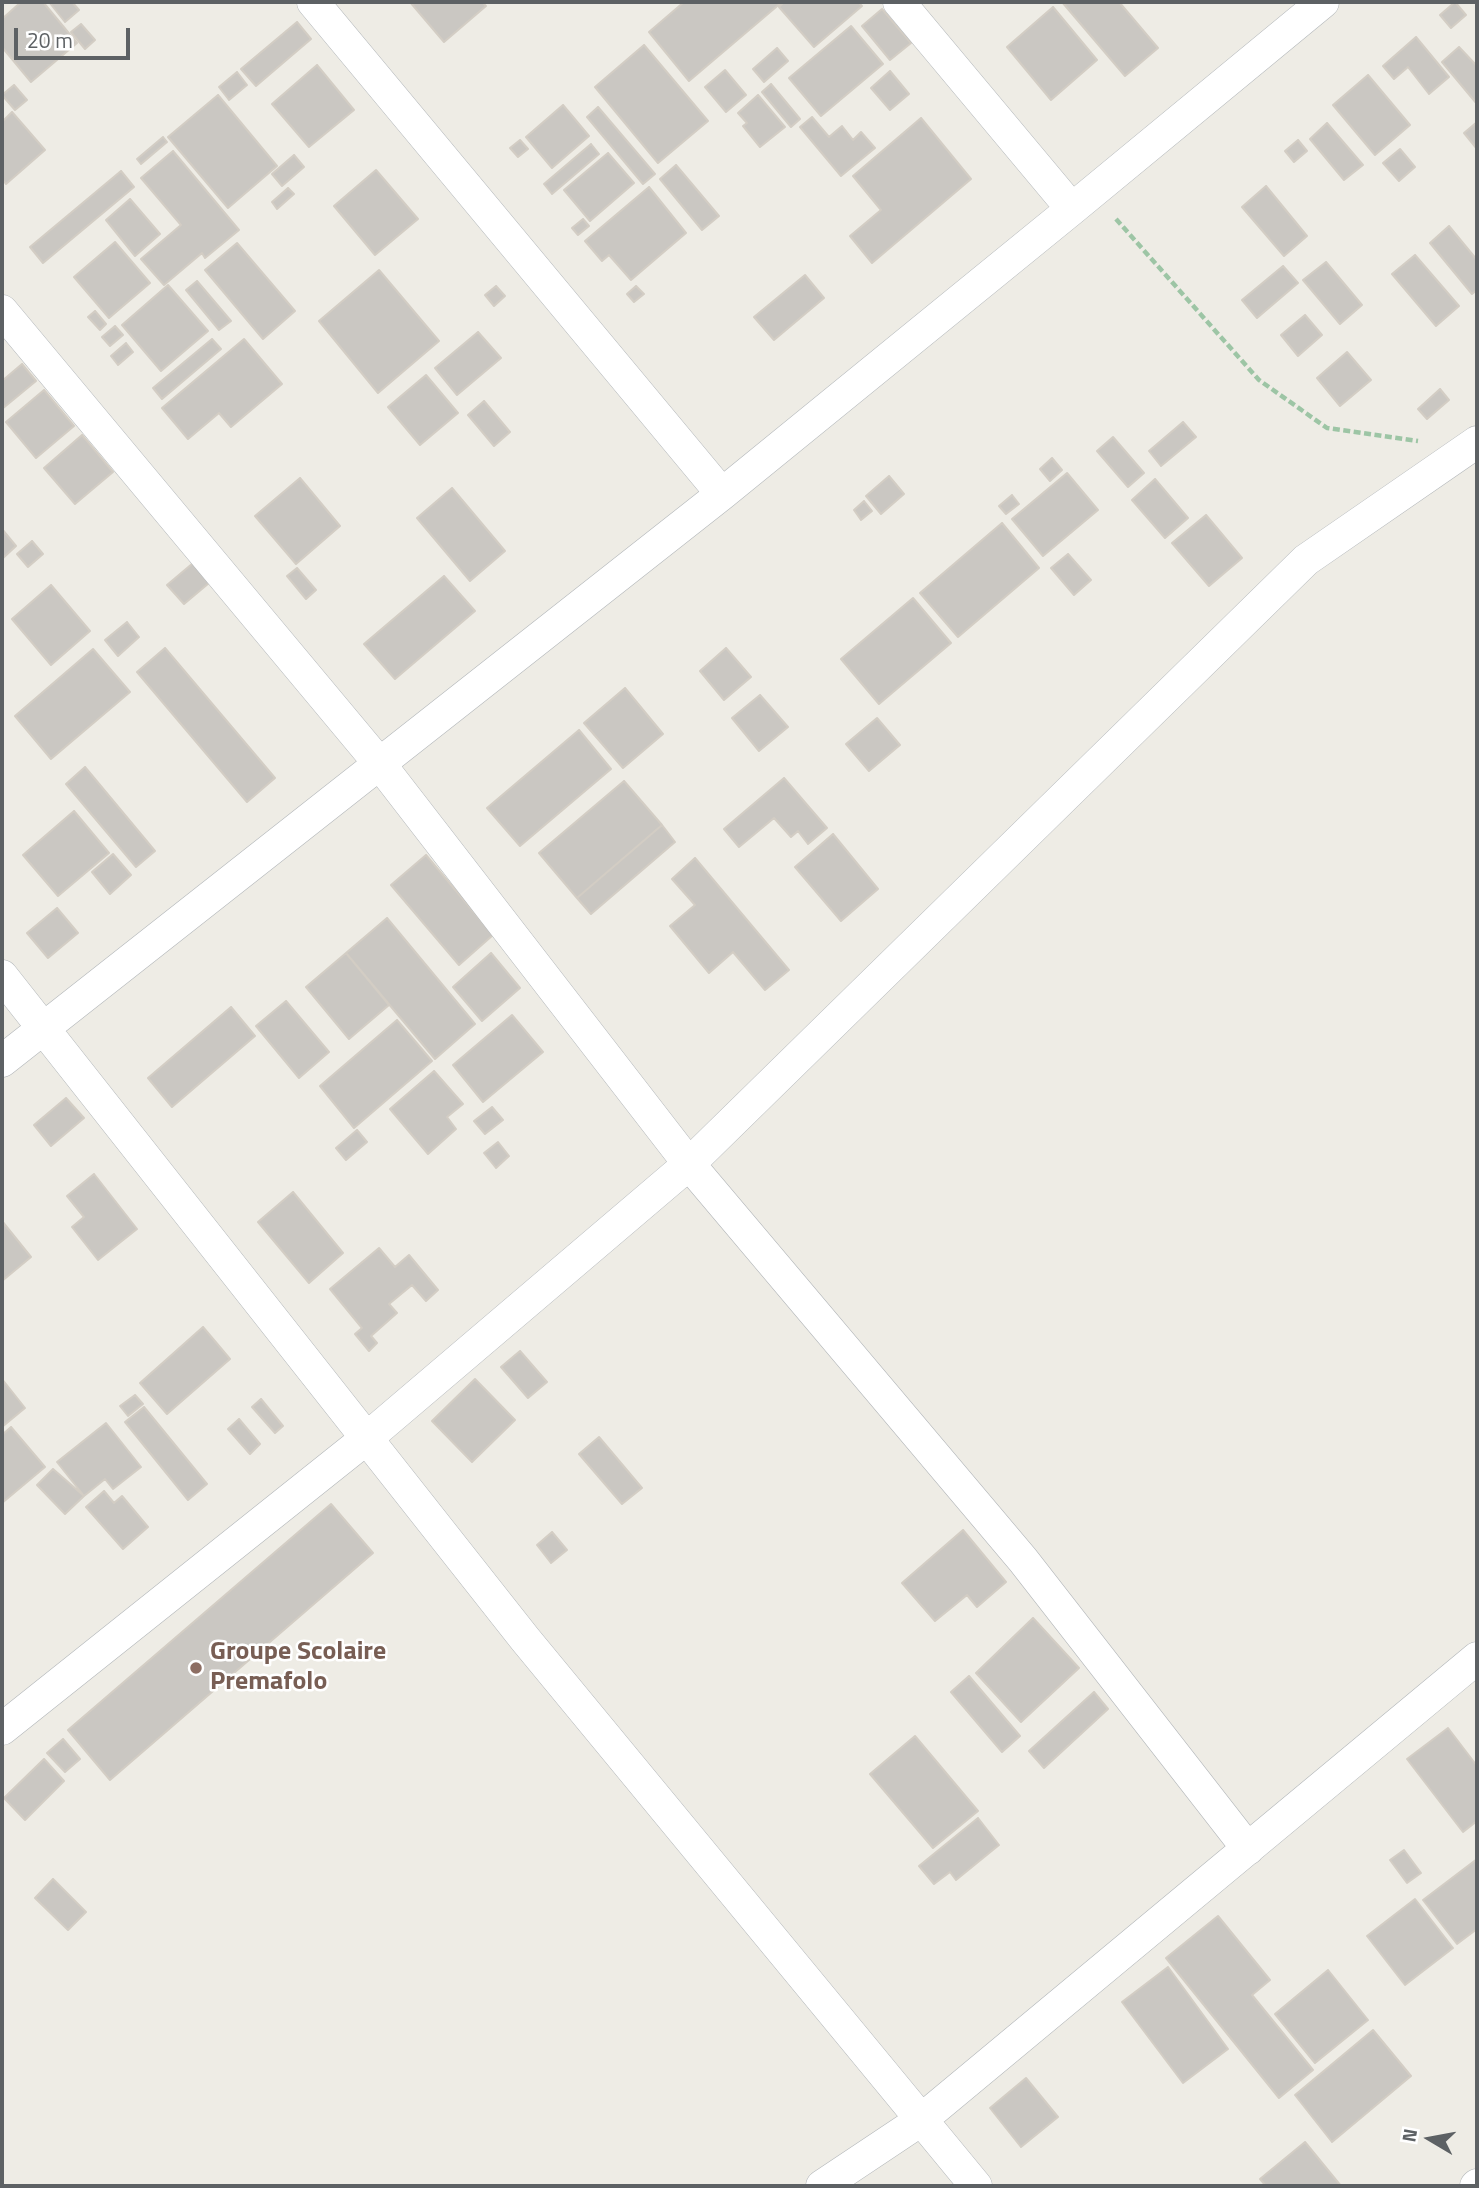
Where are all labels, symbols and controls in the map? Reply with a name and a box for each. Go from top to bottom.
scale bar [18,14,133,58]
text: 20 m [27,24,73,56]
place label: Groupe Scolaire Premafolo [210,1637,386,1698]
marker: Groupe Scolaire Premafolo [188,1660,204,1676]
north arrow [1395,2104,1465,2174]
text: N [1393,2126,1424,2144]

